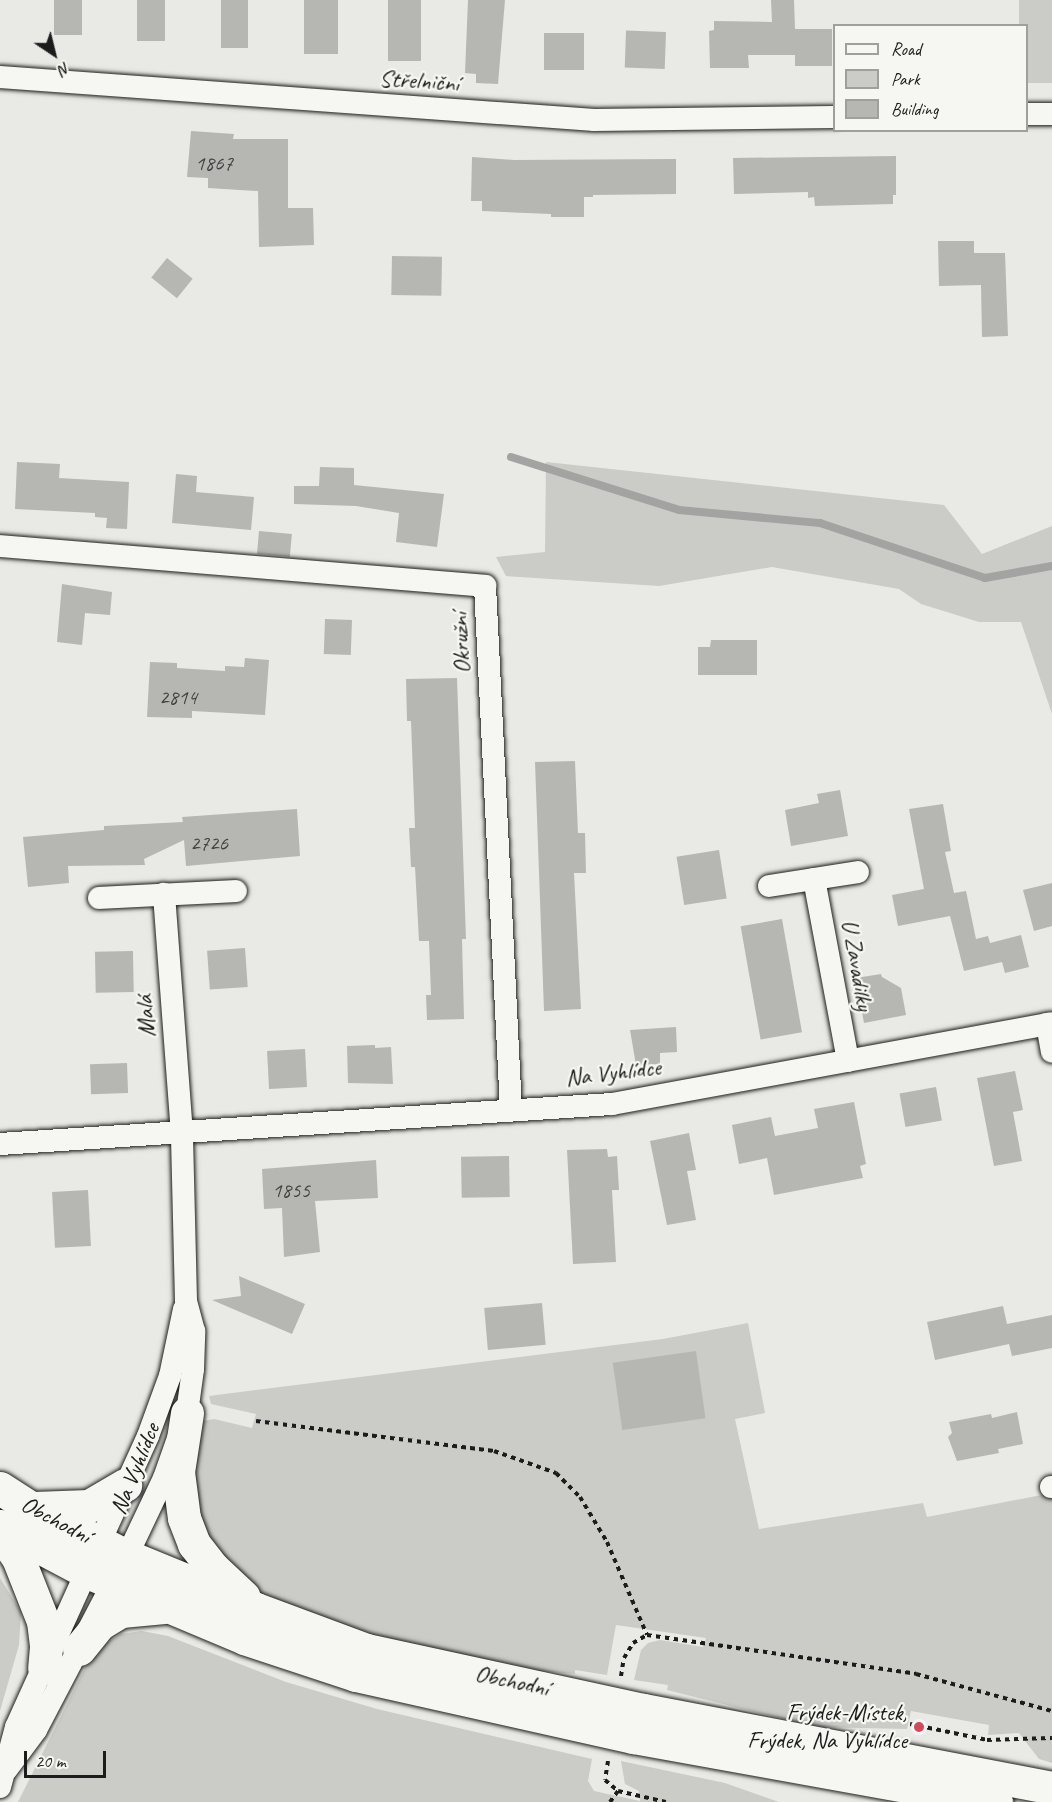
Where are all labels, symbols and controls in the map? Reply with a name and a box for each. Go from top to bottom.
north arrow [24,24,84,84]
legend [833,24,1028,132]
text: Road [891,38,921,60]
text: N [55,58,74,80]
street label: Střelniční [378,64,460,98]
text: Park [891,68,920,90]
text: Building [891,98,938,120]
house number: 1867 [195,150,233,176]
street label: Okružní [445,612,477,674]
house number: 2814 [159,684,197,710]
house number: 2726 [190,830,228,856]
street label: U Zavadilky [835,917,879,1013]
street label: Malá [130,994,162,1038]
street label: Na Vyhlídce [564,1053,662,1093]
house number: 1855 [272,1177,310,1203]
street label: Na Vyhlídce [104,1419,166,1519]
street label: Obchodní [16,1490,96,1550]
street label: Obchodní [472,1659,552,1703]
place label: Frýdek-Místek, Frýdek, Na Vyhlídce [747,1699,907,1755]
marker: Frýdek-Místek, Frýdek, Na Vyhlídce [912,1720,926,1734]
scale bar [27,1739,110,1777]
text: 20 m [35,1750,66,1772]

